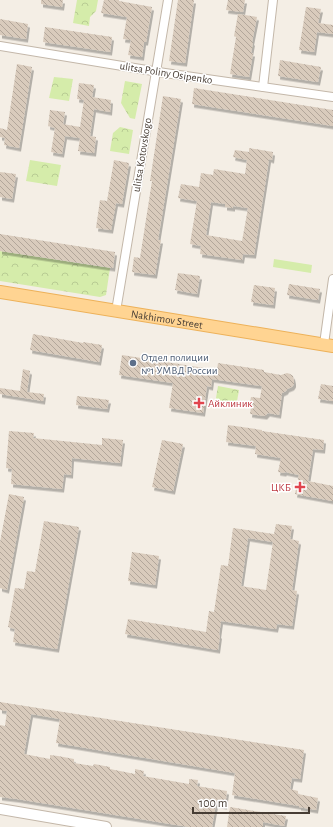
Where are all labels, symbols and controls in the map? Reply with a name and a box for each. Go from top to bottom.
street label: ulitsa Poliny Osipenko [119,60,213,86]
street label: ulitsa Kotovskogo [131,117,153,193]
street label: Nakhimov Street [130,308,204,330]
place label: Отдел полиции №1 УМВД России [141,352,218,376]
marker: Отдел полиции №1 УМВД России [128,358,138,368]
marker: Айклиник [193,397,205,409]
place label: Айклиник [208,398,252,409]
marker: ЦКБ [294,481,306,493]
place label: ЦКБ [271,482,291,493]
scale bar [193,789,309,815]
text: 100 m [199,797,227,809]

